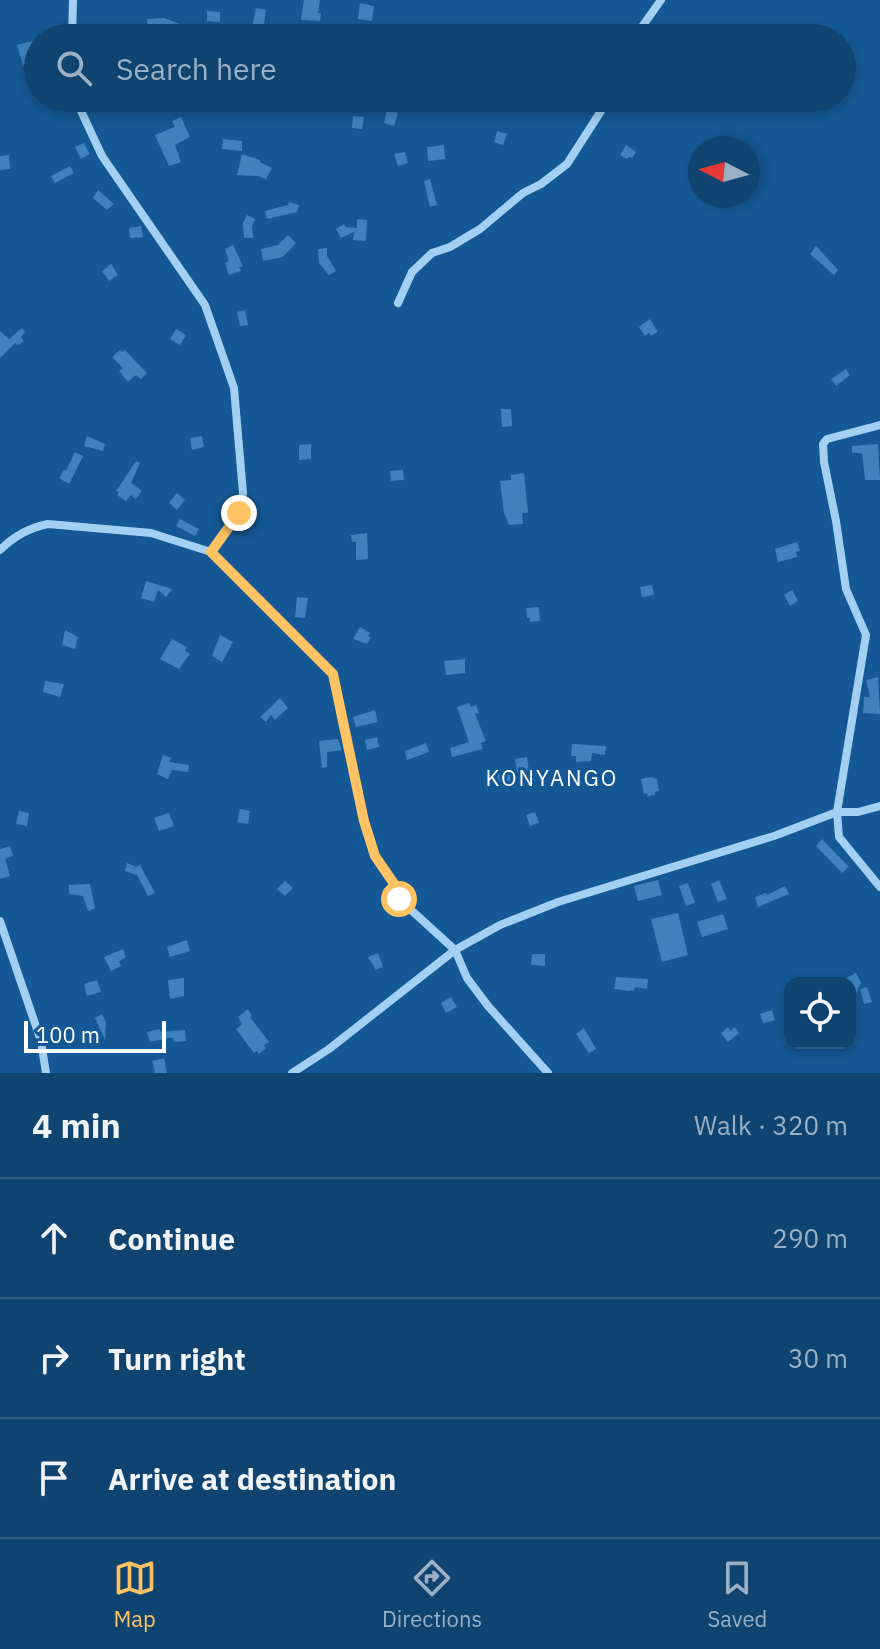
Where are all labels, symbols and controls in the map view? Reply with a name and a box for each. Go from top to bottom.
search box [24,24,856,112]
icon: search [52,46,96,90]
text: Search here [116,49,277,88]
north arrow [688,136,760,208]
route end [221,495,257,531]
district label: KONYANGO [486,763,618,792]
route start [381,881,417,917]
map controls [784,977,856,1049]
button: locate [784,977,856,1049]
scale bar [24,1017,166,1053]
text: 100 m [36,1020,100,1049]
text: 4 min [32,1103,121,1147]
text: Walk · 320 m [694,1108,848,1142]
icon: ahead [32,1216,76,1260]
text: Continue [108,1219,235,1258]
text: 290 m [772,1221,848,1255]
icon: right [32,1336,76,1380]
text: Turn right [108,1339,246,1378]
text: 30 m [788,1341,848,1375]
icon: arrive [32,1456,76,1500]
text: Arrive at destination [108,1459,396,1498]
tab: Map [113,1556,157,1633]
tab: Directions [382,1556,482,1633]
tab: Saved [707,1556,767,1633]

